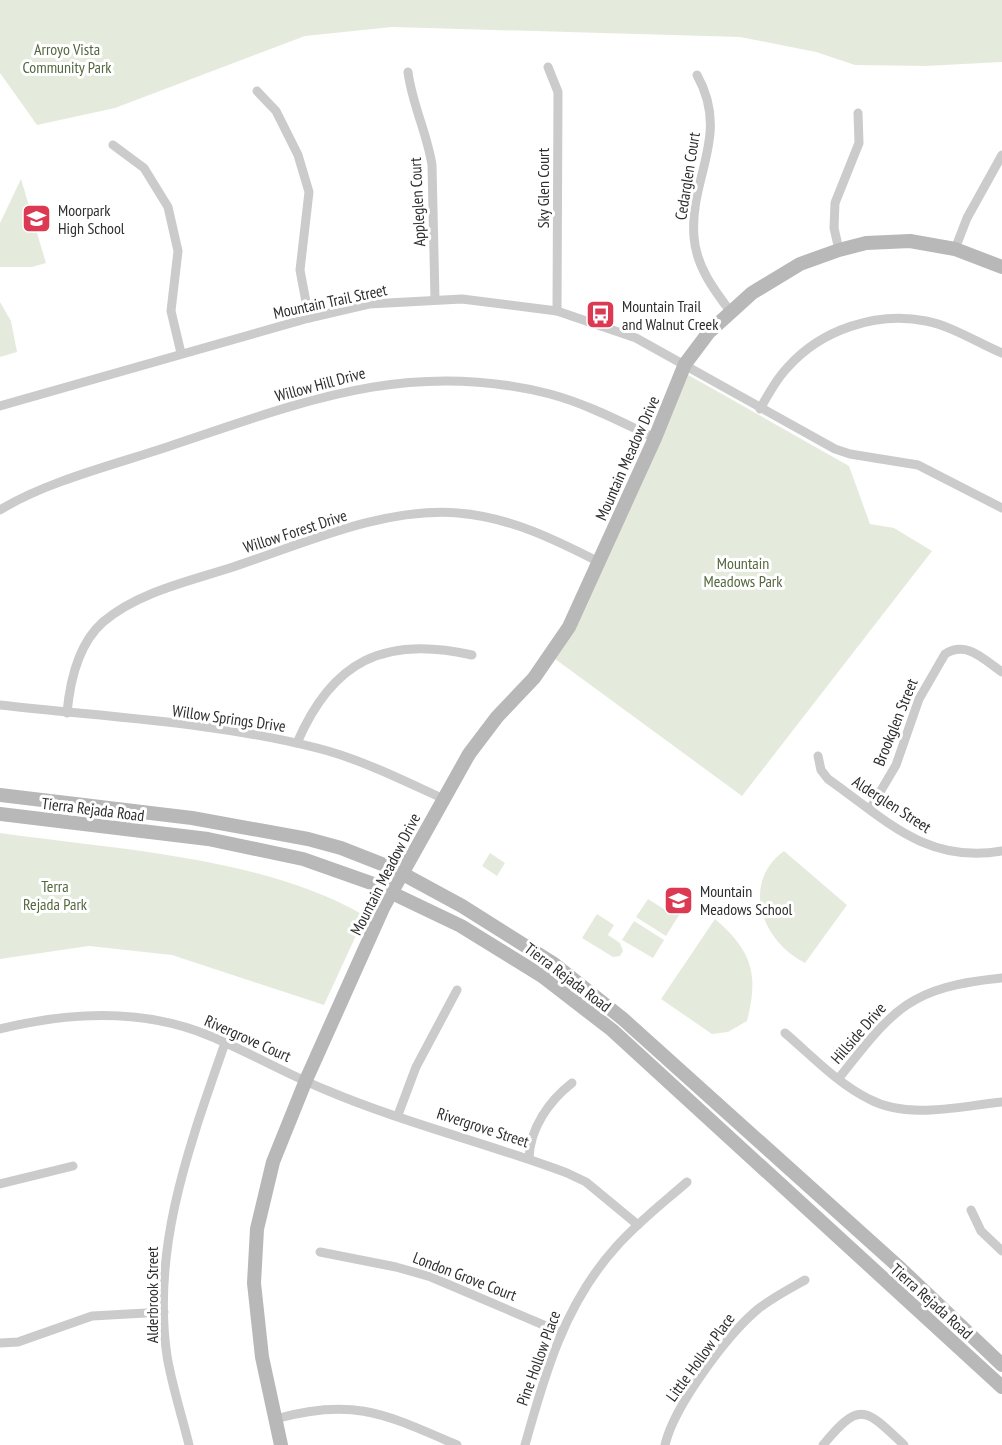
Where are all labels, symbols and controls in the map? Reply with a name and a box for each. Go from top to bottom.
park label: Arroyo Vista Community Park [22,39,112,77]
street label: Cedarglen Court [670,130,704,221]
street label: Sky Glen Court [533,147,553,228]
street label: Appleglen Court [405,156,429,247]
place label: Moorpark High School [58,200,125,238]
school or university icon: Moorpark High School [21,203,53,235]
street label: Mountain Trail Street [271,279,389,323]
place label: Mountain Trail and Walnut Creek [622,296,719,334]
bus stop icon: Mountain Trail and Walnut Creek [585,299,617,331]
street label: Willow Hill Drive [273,362,367,406]
street label: Mountain Meadow Drive [591,393,663,523]
street label: Willow Forest Drive [241,505,349,557]
park label: Mountain Meadows Park [704,553,783,591]
street label: Brookglen Street [868,675,922,769]
street label: Willow Springs Drive [171,700,287,736]
street label: Alderglen Street [849,771,936,837]
street label: Tierra Rejada Road [41,793,146,825]
street label: Mountain Meadow Drive [346,810,424,938]
park label: Terra Rejada Park [23,876,88,914]
place label: Mountain Meadows School [700,881,793,919]
school or university icon: Mountain Meadows School [663,884,695,916]
street label: Tierra Rejada Road [521,938,615,1016]
street label: Hillside Drive [826,998,890,1068]
street label: Rivergrove Court [202,1010,295,1066]
street label: Rivergrove Street [434,1103,532,1151]
street label: Alderbrook Street [142,1246,162,1343]
street label: London Grove Court [410,1247,520,1305]
street label: Tierra Rejada Road [887,1259,977,1343]
street label: Pine Hollow Place [512,1308,564,1408]
street label: Little Hollow Place [661,1309,739,1405]

